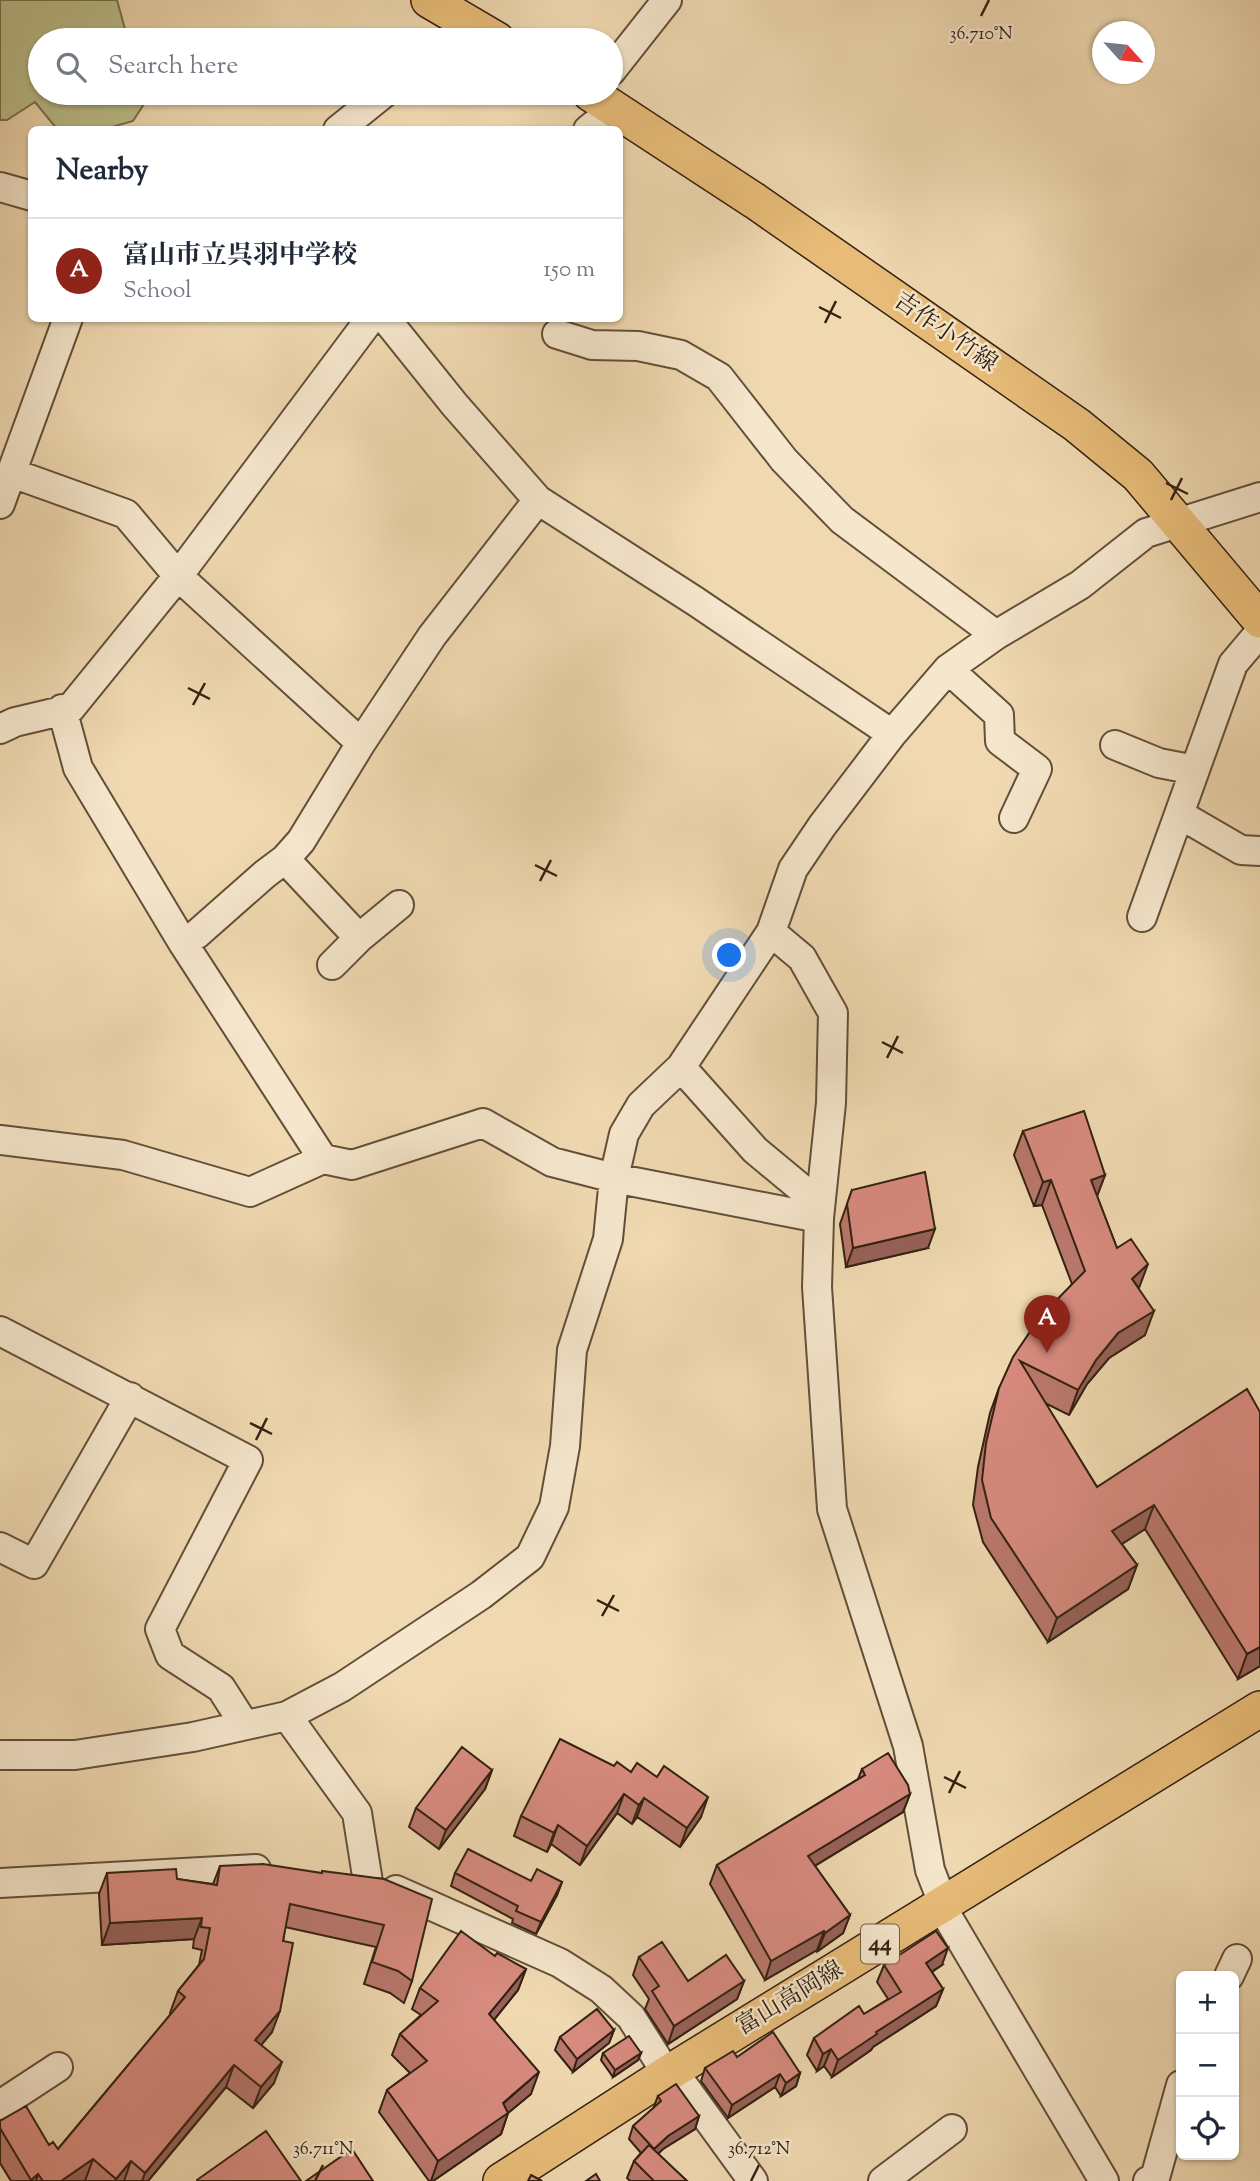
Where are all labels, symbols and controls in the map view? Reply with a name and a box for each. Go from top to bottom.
north arrow [1092,21,1155,84]
text: 36.710°N [949,22,1013,48]
search box [28,28,623,105]
icon: search [52,48,90,86]
text: Search here [108,48,238,85]
text: Nearby [56,150,148,193]
text: 富山市立呉羽中学校 [123,238,357,275]
text: A [70,254,88,287]
text: 150 m [543,254,595,287]
text: School [123,275,192,308]
street label: 吉作小竹線 [886,285,1004,381]
your location [712,938,746,972]
pin: A [1024,1295,1070,1353]
road number: 44 [861,1924,899,1964]
street label: 富山高岡線 [730,1954,850,2044]
map controls [1176,1971,1239,2160]
button: + [1176,1971,1239,2034]
button: − [1176,2034,1239,2097]
button: locate [1176,2097,1239,2160]
text: 36.711°N [293,2137,353,2163]
text: 36.712°N [728,2137,790,2163]

